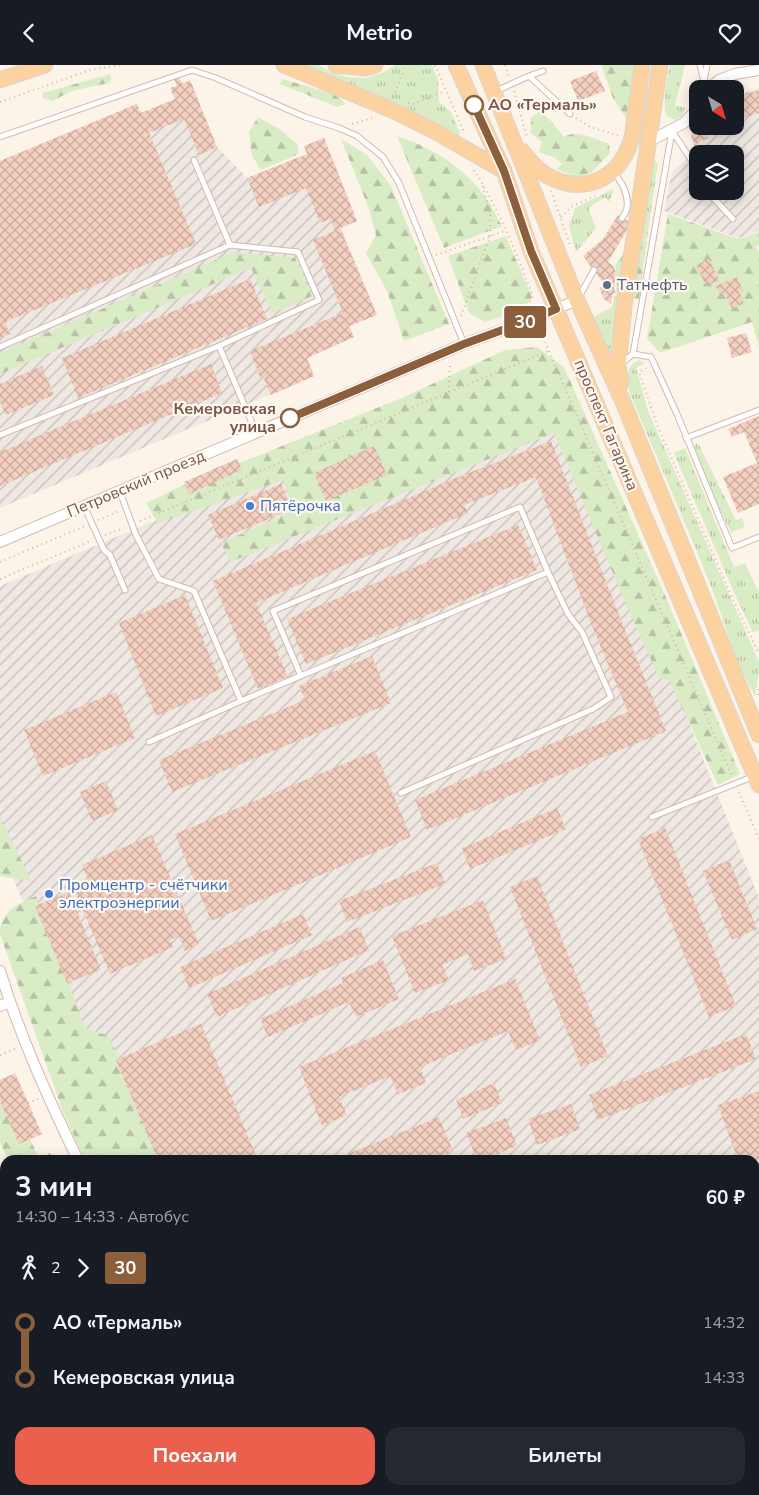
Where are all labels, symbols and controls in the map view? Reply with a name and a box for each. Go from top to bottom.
text: Metrio [346,18,413,48]
icon: back [15,19,43,47]
icon: heart [716,19,744,47]
north arrow [689,80,744,135]
map controls [689,80,744,200]
place label: АО «Термаль» [488,94,597,116]
marker: АО «Термаль» [464,95,484,115]
button: layers [689,145,744,200]
place label: Татнефть [617,274,688,296]
marker: Татнефть [601,279,613,291]
line badge: 30 [502,306,548,338]
text: 30 [514,310,536,334]
street label: проспект Гагарина [568,356,644,494]
place label: Кемеровская улица [174,398,276,438]
marker: Кемеровская улица [280,408,300,428]
street label: Петровский проезд [64,445,209,523]
place label: Пятёрочка [260,495,341,517]
marker: Пятёрочка [244,500,256,512]
place label: Промцентр - счётчики электроэнергии [59,874,228,914]
marker: Промцентр - счётчики электроэнергии [43,888,55,900]
text: 3 мин [15,1168,92,1206]
text: 60 ₽ [706,1185,745,1211]
text: 14:30 – 14:33 · Автобус [15,1206,189,1228]
icon: walk [15,1254,43,1282]
icon: forward [69,1254,97,1282]
text: 30 [115,1256,136,1280]
text: 2 [51,1257,61,1279]
text: АО «Термаль» [53,1310,182,1336]
text: 14:32 [703,1312,745,1334]
text: Кемеровская улица [53,1365,235,1391]
text: 14:33 [703,1367,745,1389]
button: Поехали [15,1427,375,1485]
button: Билеты [385,1427,745,1485]

